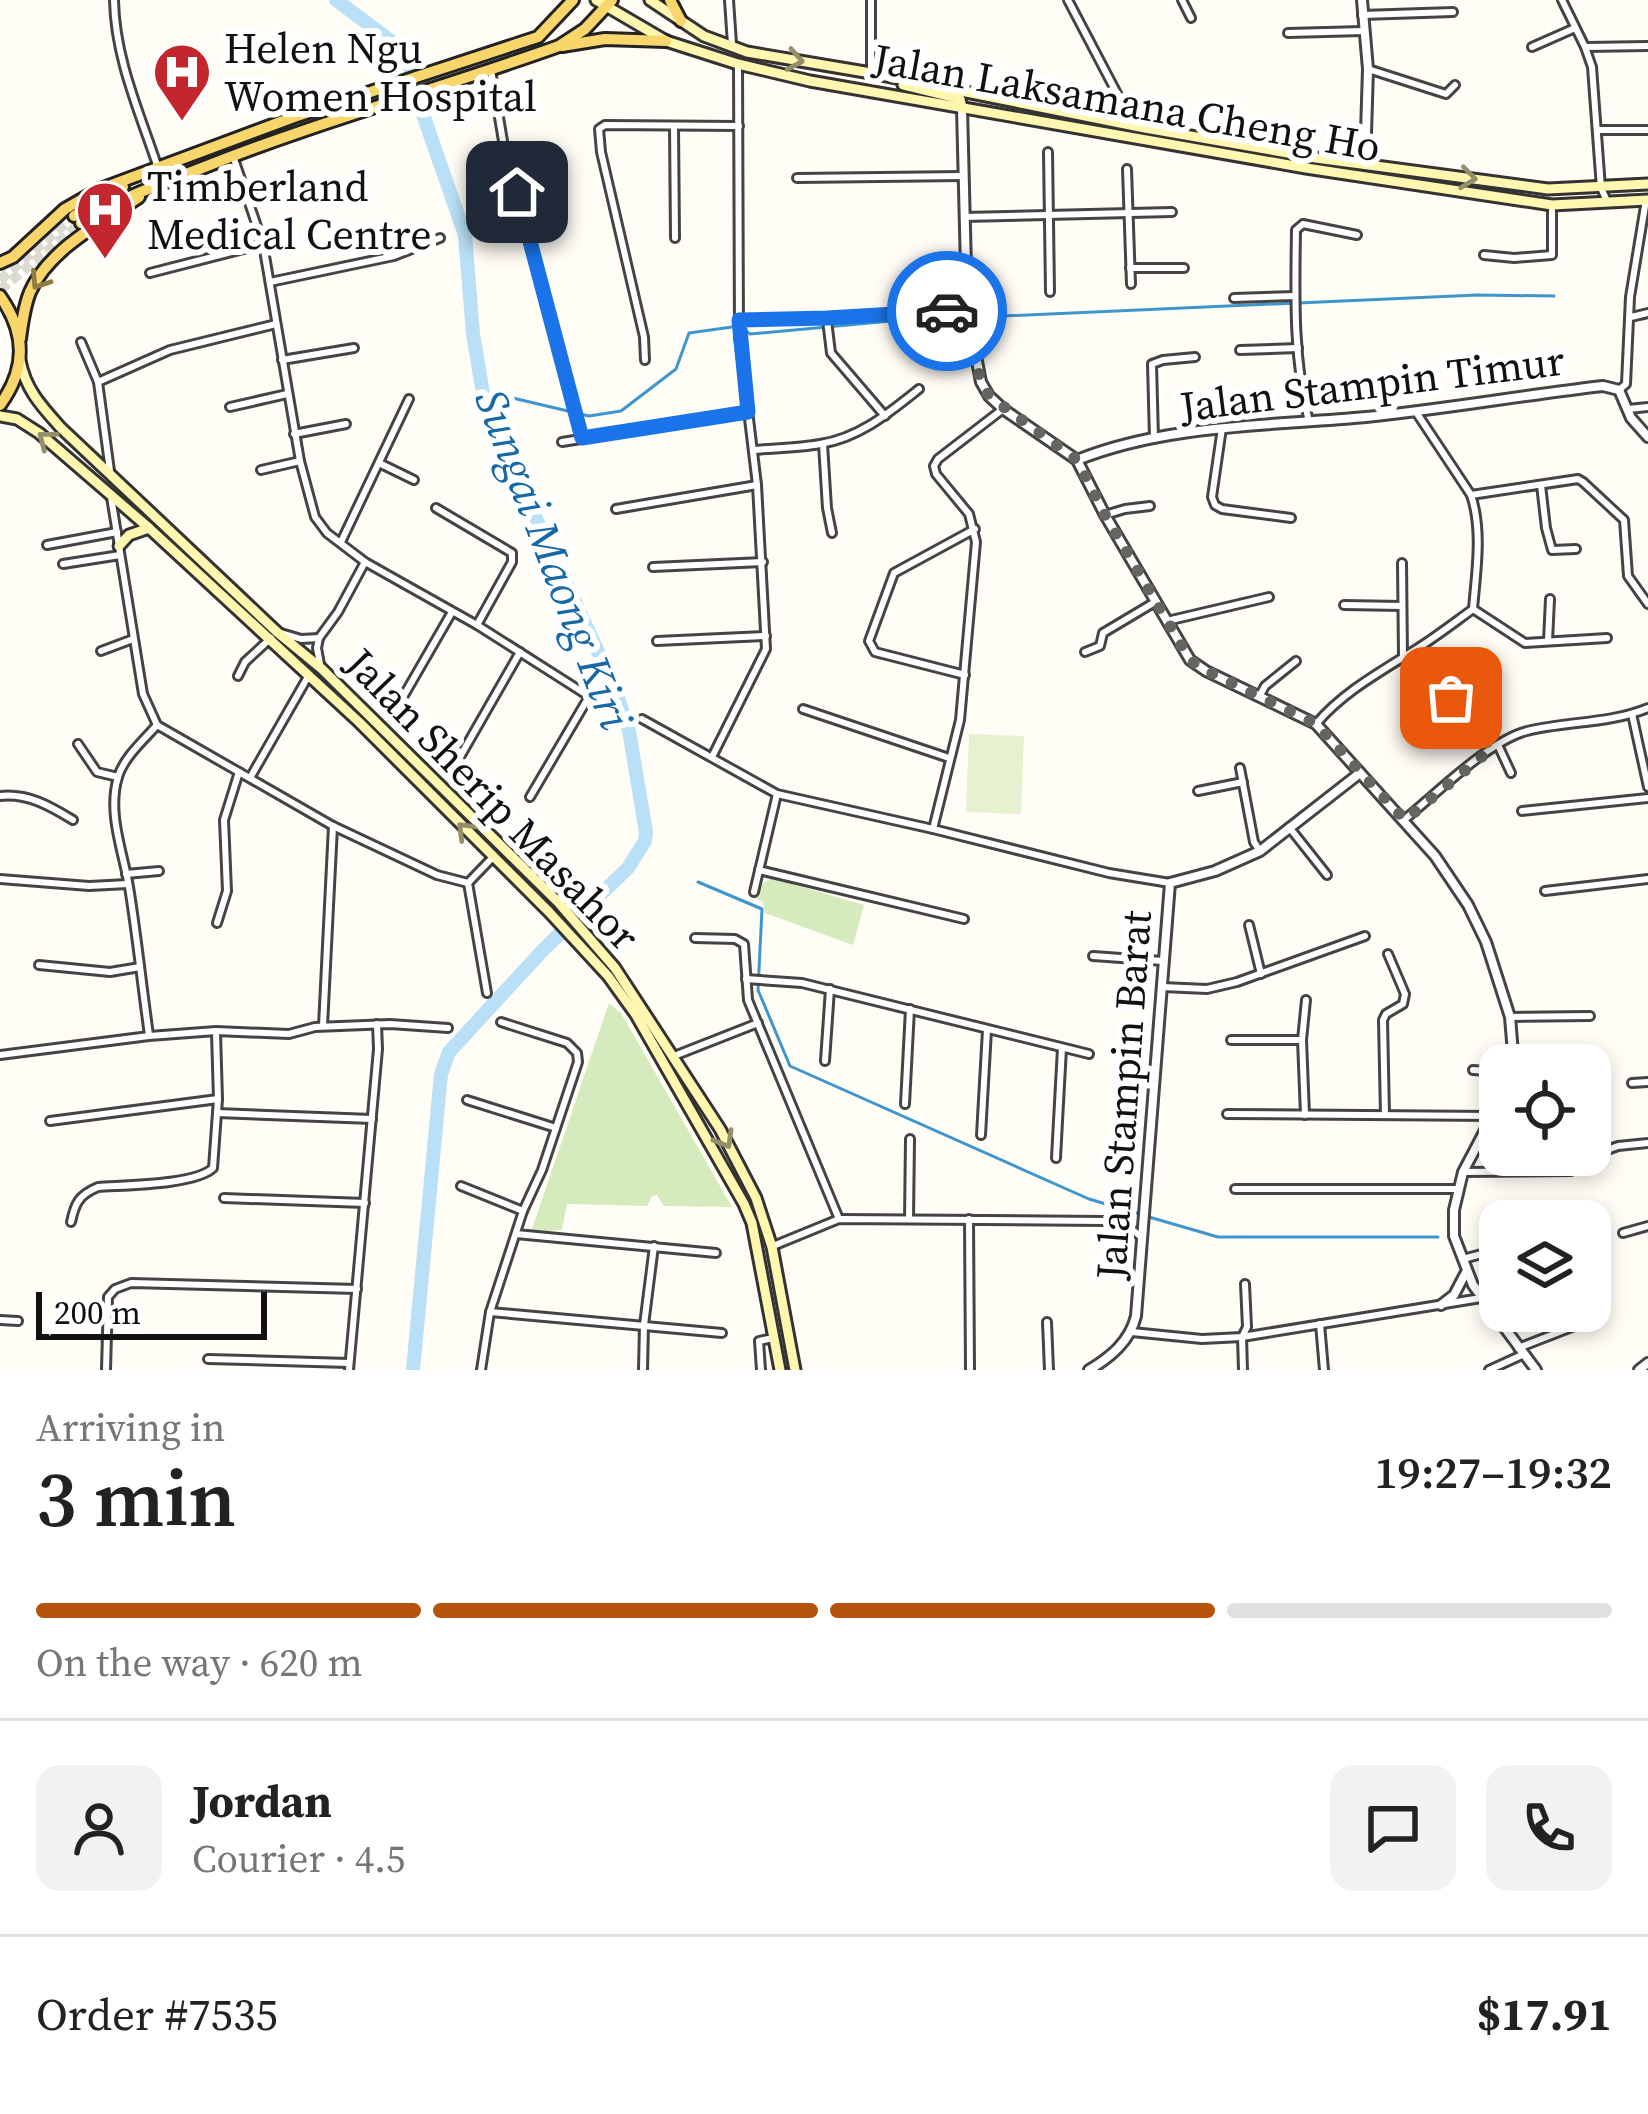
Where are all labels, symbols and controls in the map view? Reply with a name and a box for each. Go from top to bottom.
place label: Helen Ngu Women Hospital [224,19,537,125]
street label: Jalan Laksamana Cheng Ho [868,29,1385,175]
hospital icon: Helen Ngu Women Hospital [151,41,213,123]
one-way arrow [785,46,805,72]
pin [466,141,568,243]
place label: Timberland Medical Centre [147,157,432,263]
icon: home [484,159,550,225]
one-way arrow [1459,164,1478,190]
hospital icon: Timberland Medical Centre [74,179,136,261]
courier [887,251,1007,371]
one-way arrow [31,268,53,290]
icon: car [914,278,980,344]
street label: Jalan Stampin Timur [1176,331,1568,435]
water label: Sungai Maong Kiri [461,380,648,738]
one-way arrow [37,432,59,453]
street label: Jalan Sherip Masahor [332,634,653,963]
pin [1400,647,1502,749]
icon: bag [1418,665,1484,731]
one-way arrow [457,822,479,844]
street label: Jalan Stampin Barat [1081,908,1165,1282]
map controls [1479,1044,1611,1332]
button: locate [1479,1044,1611,1176]
one-way arrow [711,1127,734,1149]
button: layers [1479,1200,1611,1332]
scale bar [36,1286,267,1339]
text: 200 m [54,1290,141,1335]
text: Arriving in [36,1401,225,1454]
text: 19:27–19:32 [1374,1441,1612,1503]
text: 3 min [36,1445,236,1552]
text: On the way · 620 m [36,1636,363,1689]
button: person [36,1765,162,1891]
button: chat [1330,1765,1456,1891]
button: phone [1486,1765,1612,1891]
text: Jordan [192,1770,332,1832]
text: Courier · 4.5 [192,1832,405,1885]
text: Order #7535 [36,1983,278,2045]
text: $17.91 [1477,1983,1612,2045]

